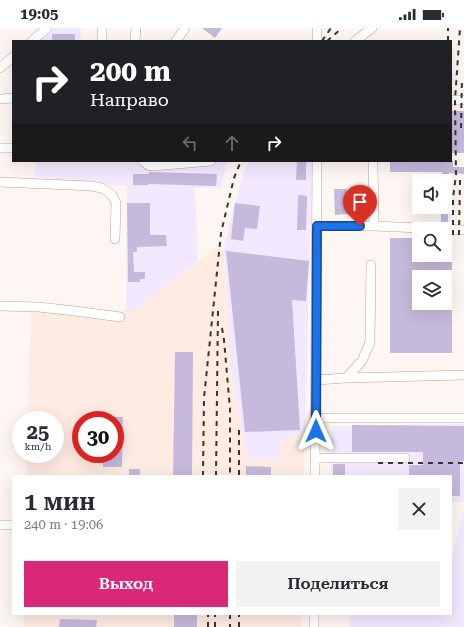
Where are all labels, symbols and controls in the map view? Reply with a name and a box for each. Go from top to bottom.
text: 19:05 [20,5,58,23]
text: 200 m [90,55,171,88]
icon: right [24,56,76,108]
text: Направо [90,89,169,110]
icon: left [179,132,201,154]
icon: ahead [221,132,243,154]
icon: right [263,132,285,154]
map controls [412,174,452,310]
button: sound [412,174,452,214]
pin [343,185,377,226]
icon: arrive [349,191,371,213]
button: search [412,222,452,262]
button: layers [412,270,452,310]
position arrow [295,410,337,452]
speed limit sign: 30 [72,411,124,463]
text: 25 [27,420,49,444]
text: km/h [25,441,51,452]
text: 1 мин [24,488,95,516]
button: close [398,488,440,530]
text: 240 m · 19:06 [24,517,103,532]
button: Выход [24,561,228,607]
button: Поделиться [236,561,440,607]

